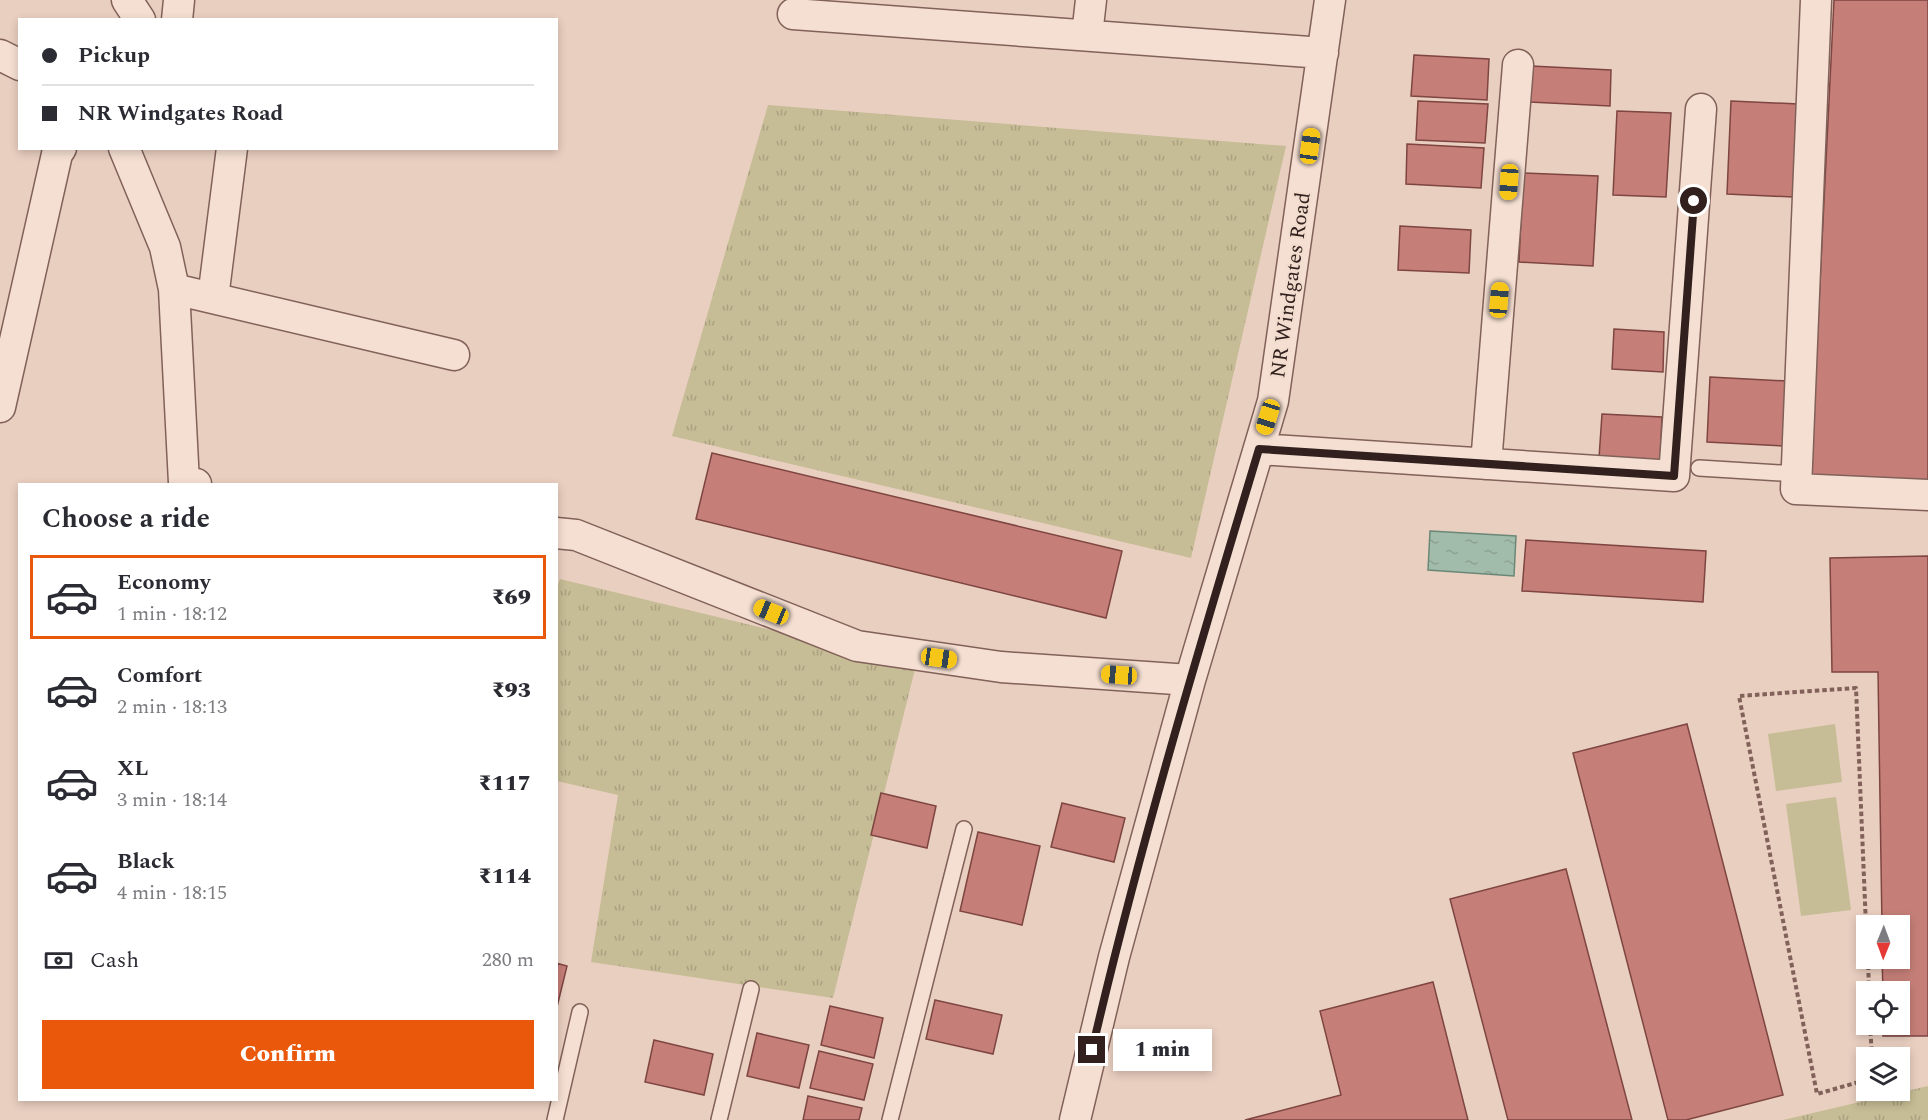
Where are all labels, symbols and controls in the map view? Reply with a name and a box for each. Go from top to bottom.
text: Pickup [78,39,150,72]
text: NR Windgates Road [78,97,283,130]
car [1299,127,1321,165]
car [1499,163,1519,201]
route start [1680,187,1707,214]
street label: NR Windgates Road [1262,190,1320,380]
car [1488,281,1510,319]
car [1254,397,1282,437]
text: Choose a ride [42,498,210,540]
text: Economy [117,566,210,599]
icon: car [45,570,99,624]
text: ₹69 [491,581,531,614]
car [751,597,791,627]
text: 1 min · 18:12 [117,599,227,629]
car [920,647,958,669]
text: Comfort [117,659,202,692]
icon: car [45,663,99,717]
car [1100,665,1138,685]
text: ₹93 [491,674,531,707]
text: 2 min · 18:13 [117,692,227,722]
text: XL [117,752,148,785]
icon: car [45,756,99,810]
text: ₹117 [478,767,531,800]
text: 3 min · 18:14 [117,785,227,815]
text: Black [117,845,175,878]
icon: car [45,849,99,903]
text: ₹114 [478,860,531,893]
text: 4 min · 18:15 [117,878,227,908]
north arrow [1856,915,1910,969]
map controls [1856,915,1910,1101]
icon: cash [42,944,75,977]
text: Cash [90,944,139,977]
text: 280 m [482,945,534,975]
button: locate [1856,981,1910,1035]
button: Confirm [42,1020,534,1089]
callout: 1 min [1113,1029,1212,1071]
text: 1 min [1135,1035,1190,1065]
route end [1078,1036,1105,1063]
button: layers [1856,1047,1910,1101]

